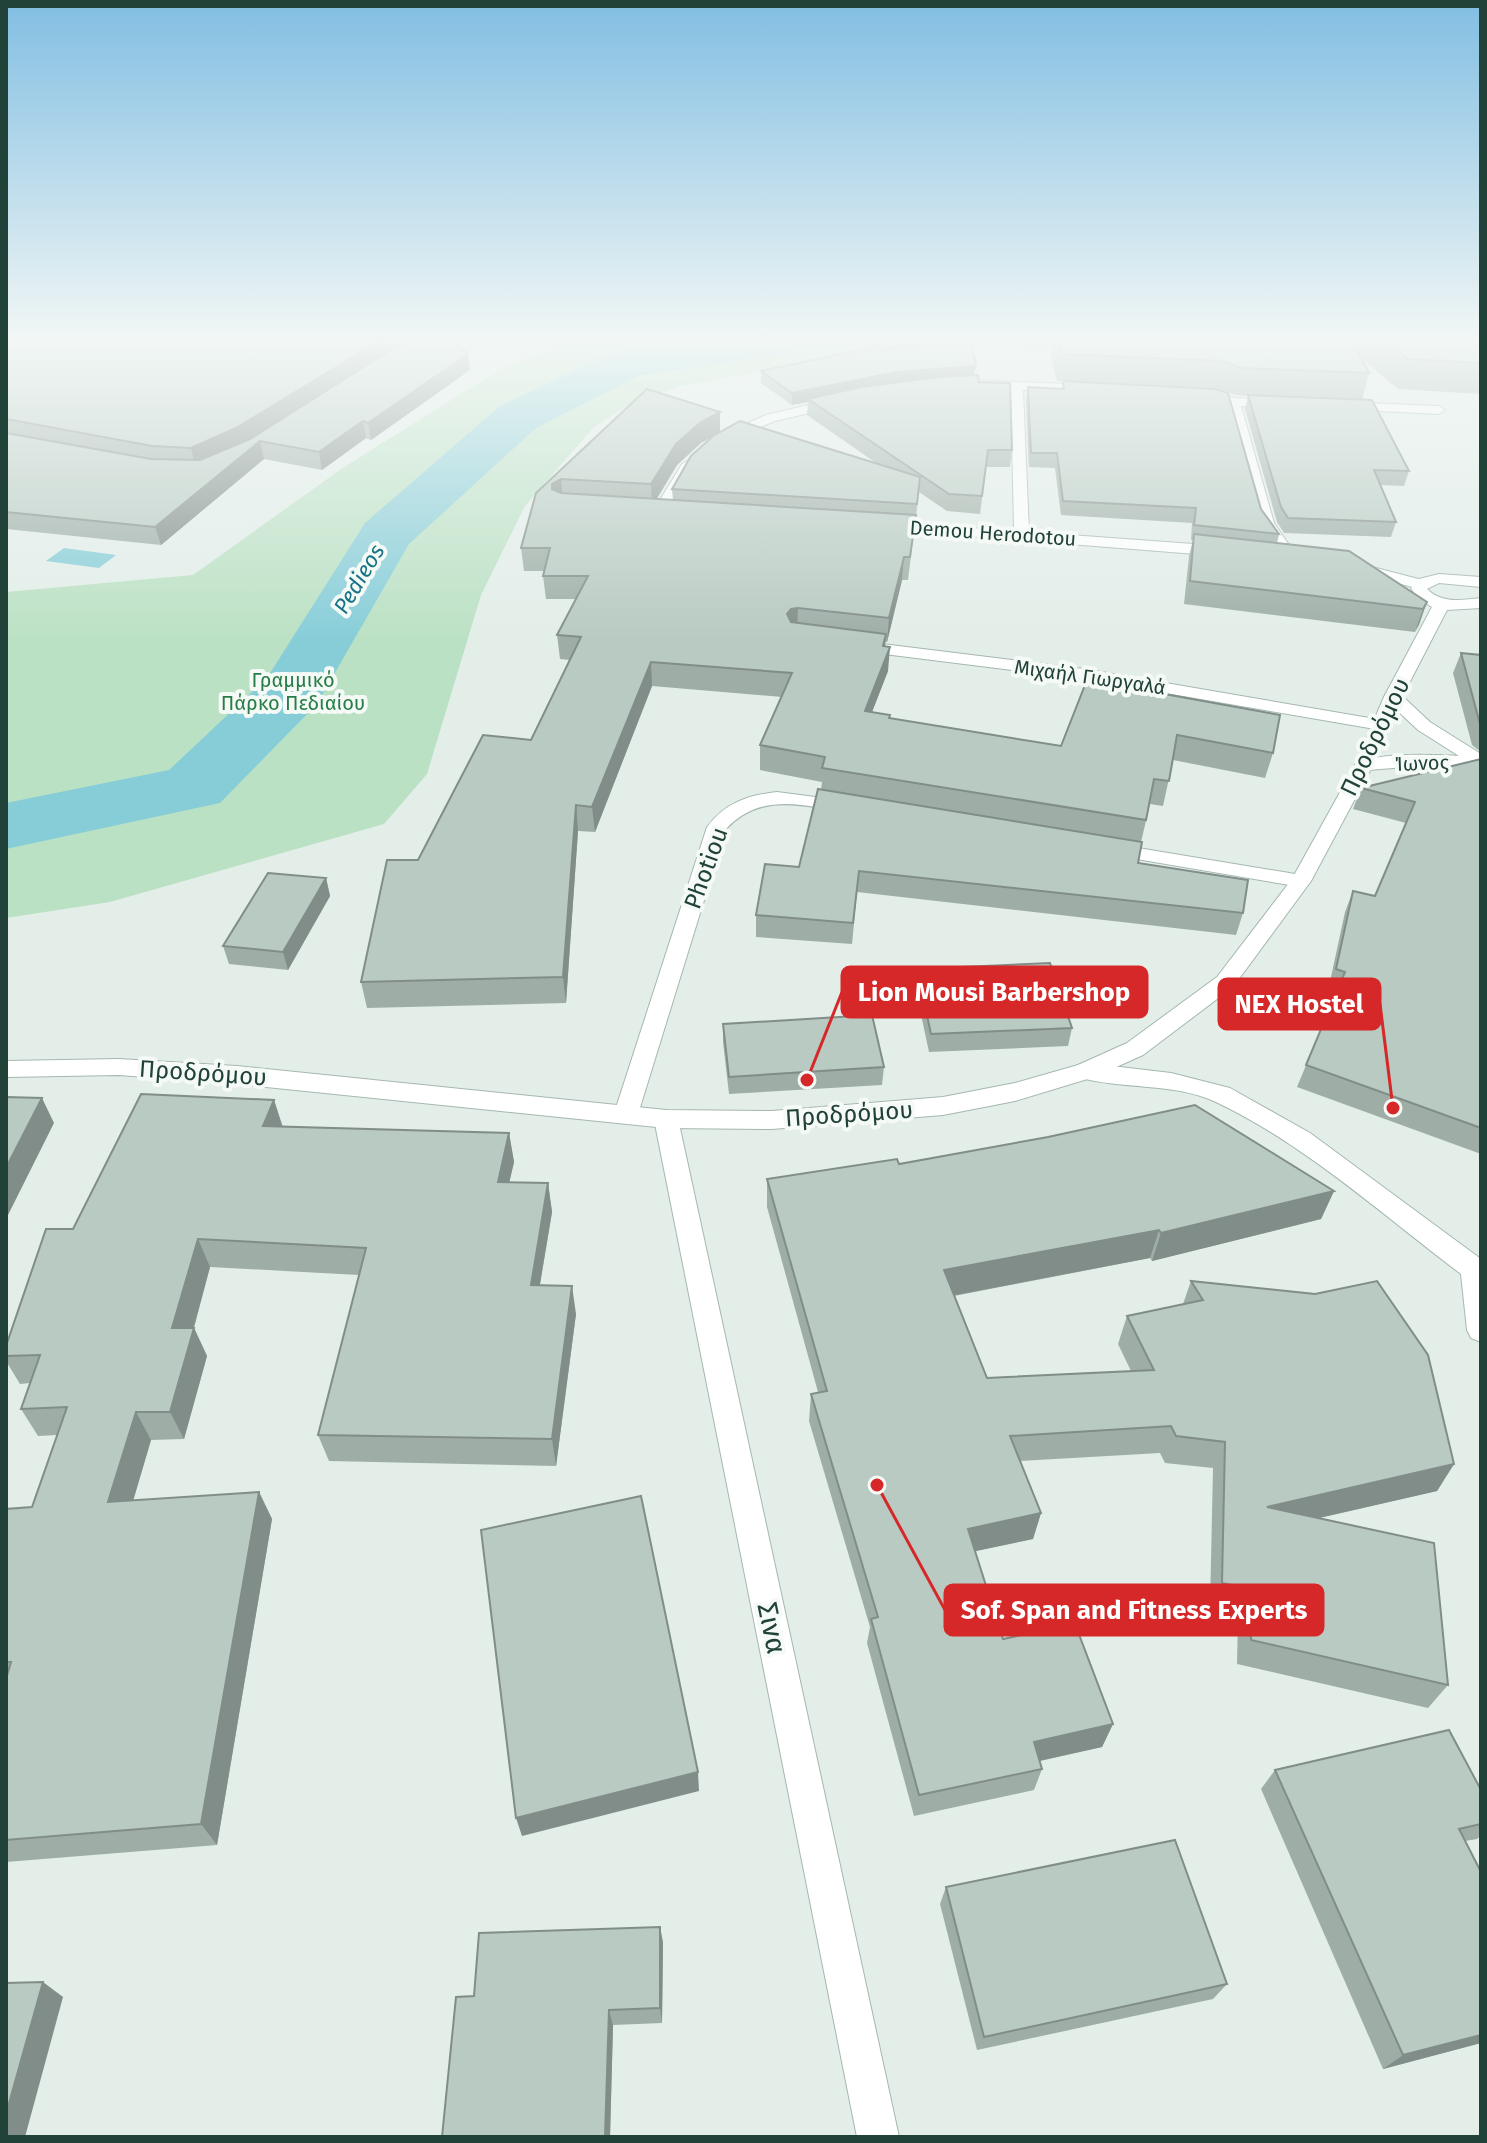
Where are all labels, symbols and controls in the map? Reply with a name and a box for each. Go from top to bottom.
street label: Demou Herodotou [909,515,1077,551]
water label: Pedieos [328,539,390,619]
street label: Μιχαήλ Γιωργαλά [1013,654,1167,700]
park label: Γραμμικό Πάρκο Πεδιαίου [221,668,365,715]
street label: Προδρόμου [1334,673,1416,801]
street label: Ίωνος [1395,750,1449,776]
street label: Photiou [678,823,734,913]
callout: Lion Mousi Barbershop [842,967,1147,1017]
text: Lion Mousi Barbershop [858,977,1130,1008]
callout: NEX Hostel [1219,979,1380,1029]
text: NEX Hostel [1235,989,1364,1020]
street label: Προδρόμου [138,1055,268,1091]
street label: Προδρόμου [784,1096,914,1132]
callout: Sof. Span and Fitness Experts [945,1585,1323,1635]
text: Sof. Span and Fitness Experts [961,1595,1308,1626]
street label: Σινα [751,1599,793,1657]

